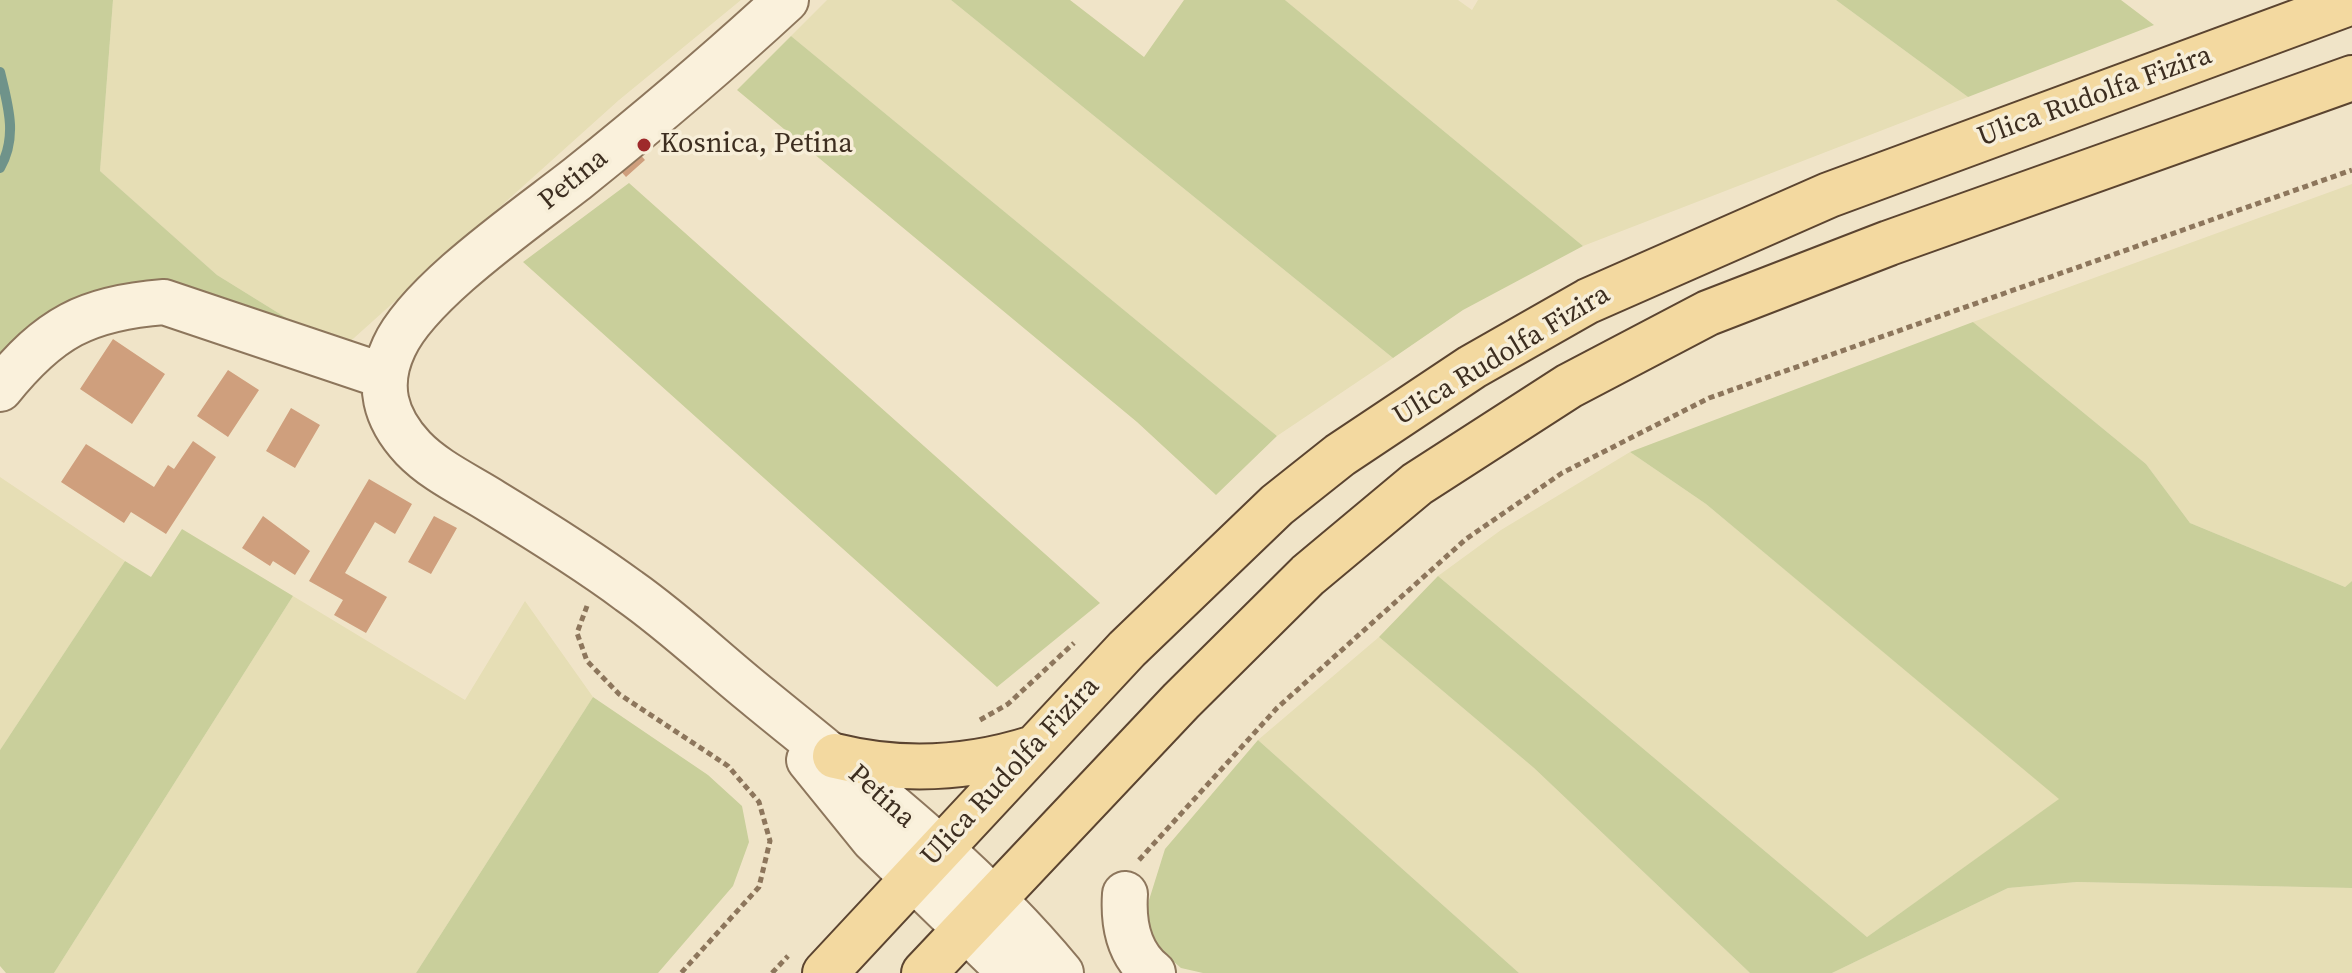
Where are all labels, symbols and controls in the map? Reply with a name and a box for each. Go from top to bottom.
street label: Ulica Rudolfa Fizira [1973,39,2217,155]
place label: Kosnica, Petina [660,128,853,162]
marker: Kosnica, Petina [635,136,653,154]
street label: Petina [533,142,615,218]
street label: Ulica Rudolfa Fizira [1388,278,1616,434]
street label: Ulica Rudolfa Fizira [915,670,1107,874]
street label: Petina [840,758,922,836]

